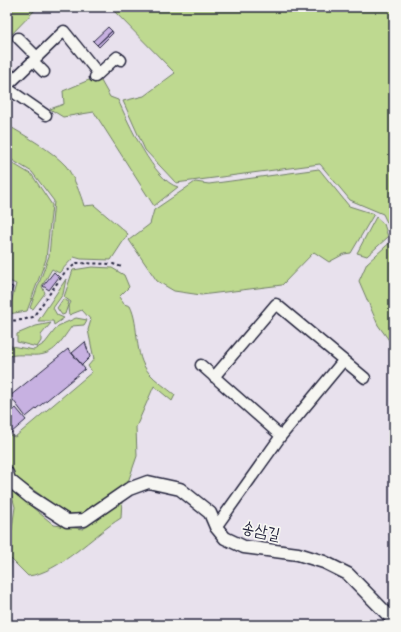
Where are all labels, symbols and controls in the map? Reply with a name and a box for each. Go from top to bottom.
street label: 송삼길 [240,517,282,545]

